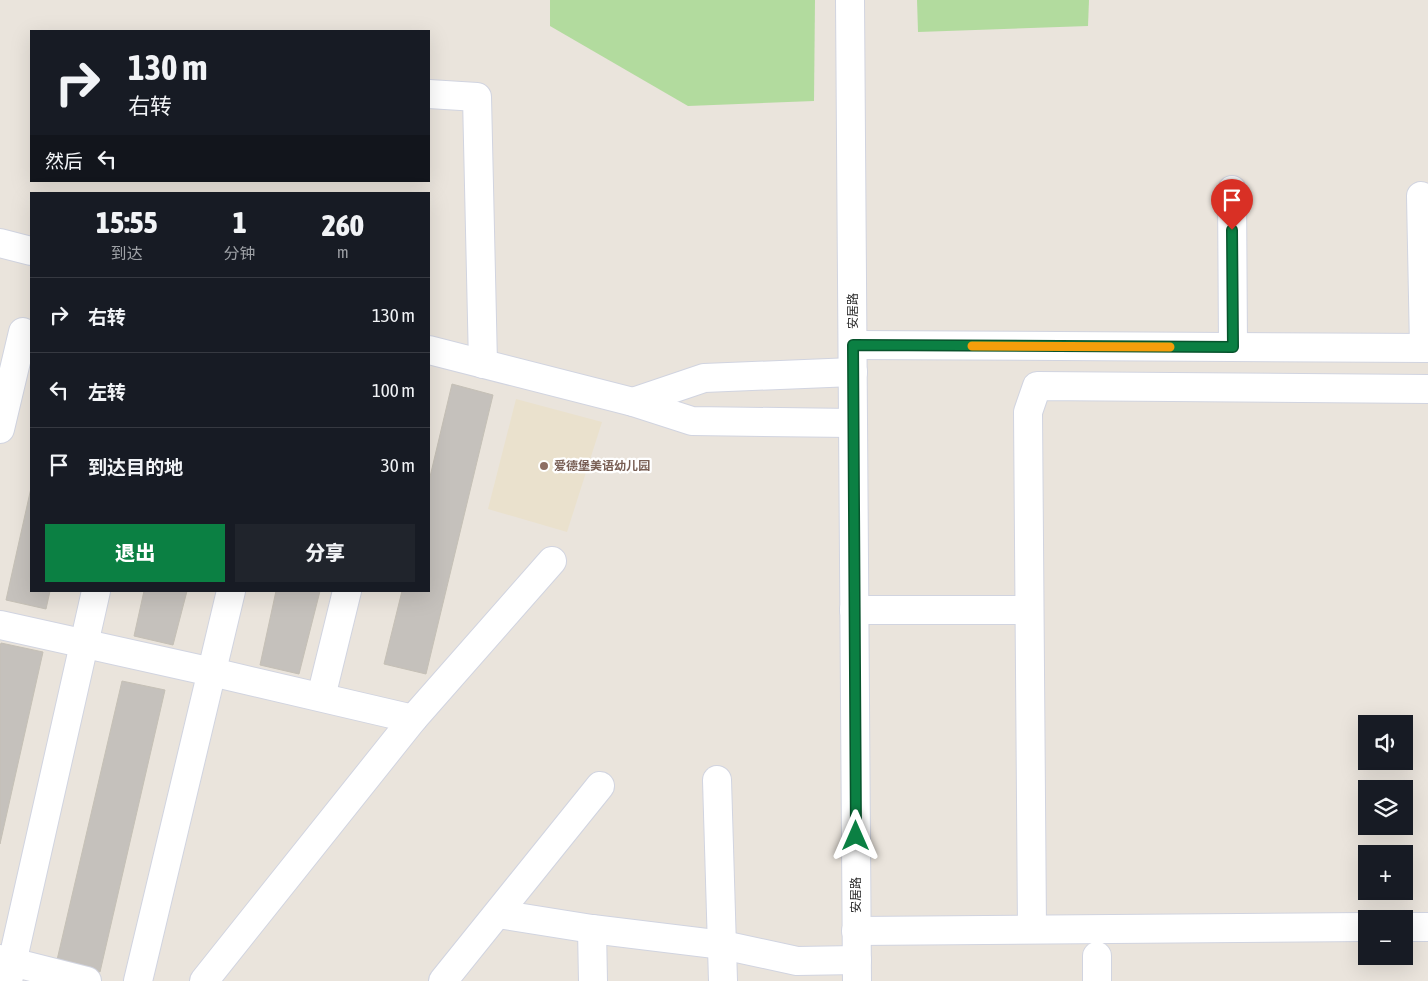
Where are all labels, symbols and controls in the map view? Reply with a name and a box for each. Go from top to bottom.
text: 130 m [128,47,207,87]
icon: right [45,50,110,115]
text: 右转 [128,93,172,119]
icon: left [93,145,121,173]
text: 然后 [45,150,83,172]
pin [1211,179,1253,230]
icon: arrive [1218,186,1246,214]
text: 15:55 [96,205,158,239]
text: 1 [233,205,247,239]
text: 260 [322,208,364,242]
text: m [337,243,349,261]
text: 到达 [111,244,143,262]
text: 分钟 [224,244,256,262]
street label: 安居路 [846,293,860,329]
icon: right [45,301,73,329]
text: 130 m [372,304,415,326]
text: 右转 [88,306,126,328]
icon: left [45,376,73,404]
text: 100 m [372,379,415,401]
text: 左转 [88,381,126,403]
icon: arrive [45,451,73,479]
text: 30 m [381,454,415,476]
text: 到达目的地 [88,456,183,478]
place label: 爱德堡美语幼儿园 [554,459,650,473]
marker: 爱德堡美语幼儿园 [538,460,550,472]
button: 退出 [45,524,225,582]
button: 分享 [235,524,415,582]
map controls [1358,715,1413,965]
button: sound [1358,715,1413,770]
button: layers [1358,780,1413,835]
position arrow [829,809,881,861]
button: + [1358,845,1413,900]
street label: 安居路 [849,877,863,913]
button: − [1358,910,1413,965]

